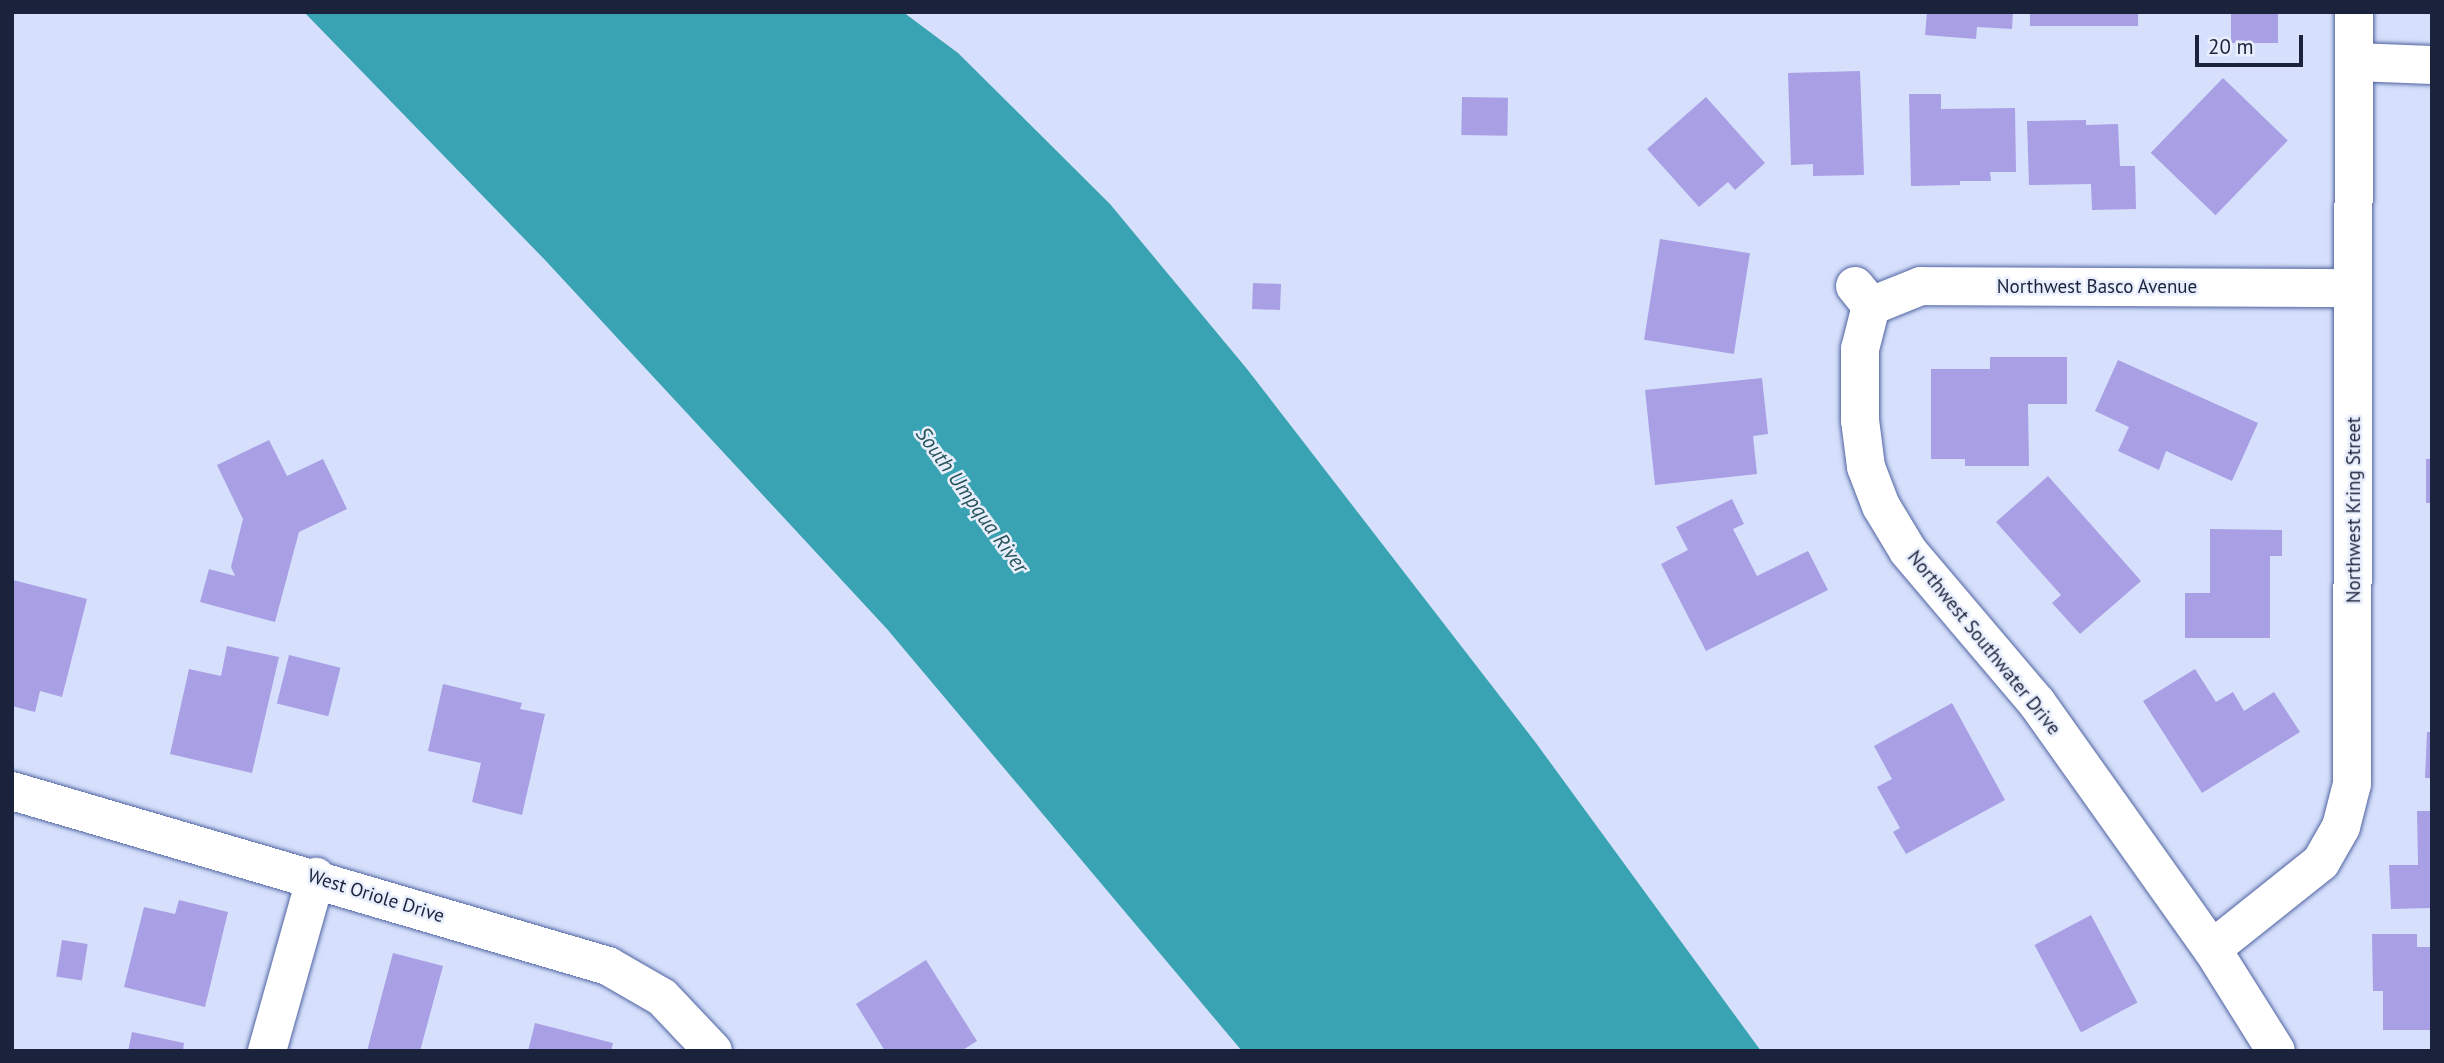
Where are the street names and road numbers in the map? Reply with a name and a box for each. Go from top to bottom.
street label: Northwest Basco Avenue [1996,276,2198,298]
street label: Northwest Kring Street [2343,417,2365,603]
street label: Northwest Southwater Drive [1903,546,2065,740]
street label: West Oriole Drive [305,864,447,928]

